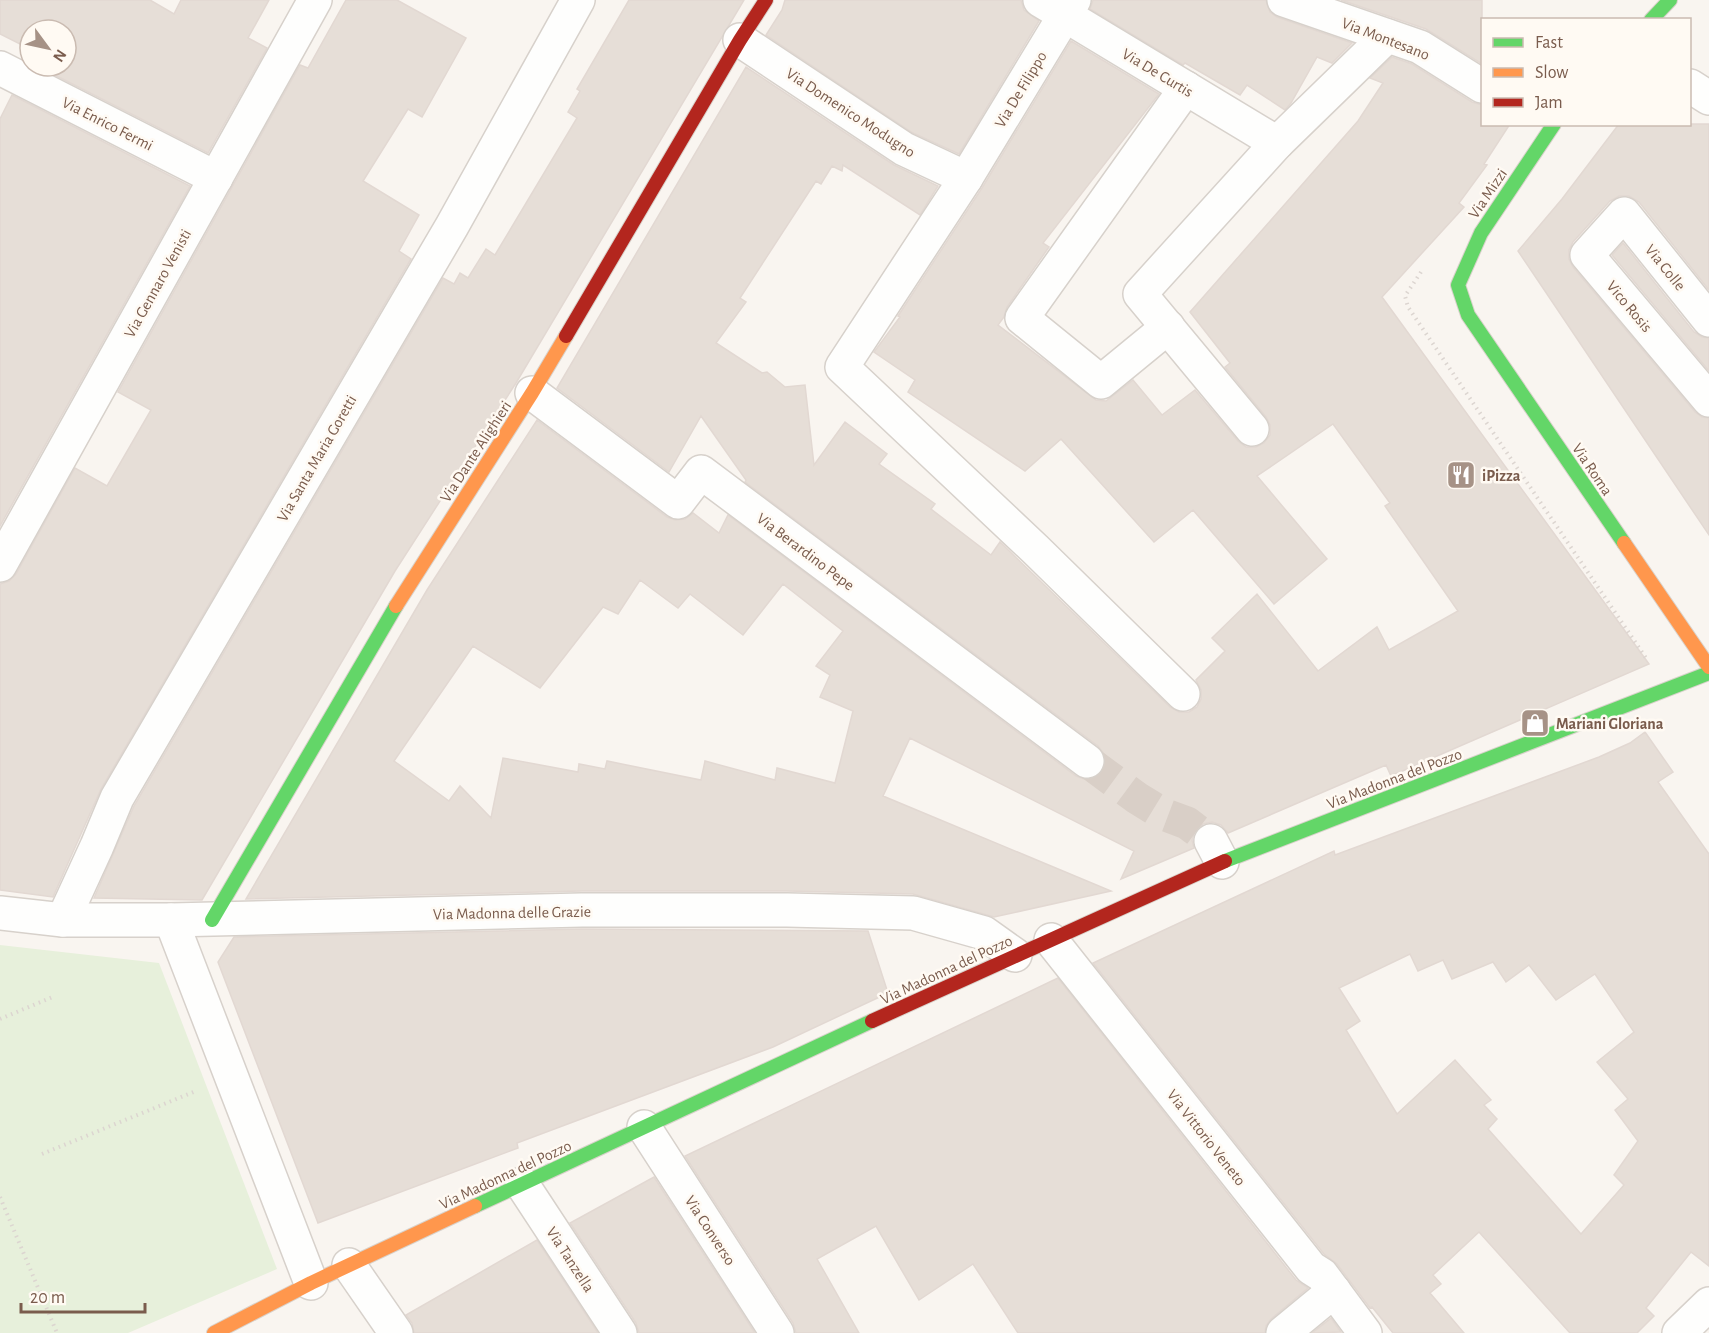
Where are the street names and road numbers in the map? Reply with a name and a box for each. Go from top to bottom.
street label: Via Montesano [1339,15,1432,63]
street label: Via De Curtis [1119,46,1196,100]
street label: Via De Filippo [992,48,1050,131]
street label: Via Domenico Modugno [783,65,918,161]
street label: Via Enrico Fermi [59,94,156,154]
street label: Via Mizzi [1465,166,1510,221]
street label: Via Gennaro Venisti [121,226,194,341]
street label: Via Colle [1642,242,1688,294]
street label: Vico Rosis [1603,278,1655,335]
street label: Via Santa Maria Goretti [274,393,360,524]
street label: Via Dante Alighieri [437,398,514,505]
street label: Via Roma [1569,441,1615,499]
street label: Via Berardino Pepe [754,510,857,594]
street label: Via Madonna del Pozzo [1325,746,1464,812]
street label: Via Madonna delle Grazie [433,904,591,922]
street label: Via Madonna del Pozzo [878,932,1015,1007]
street label: Via Vittorio Veneto [1164,1087,1249,1189]
street label: Via Madonna del Pozzo [437,1137,574,1212]
street label: Via Converso [682,1193,739,1268]
street label: Via Tanzella [543,1224,597,1295]

